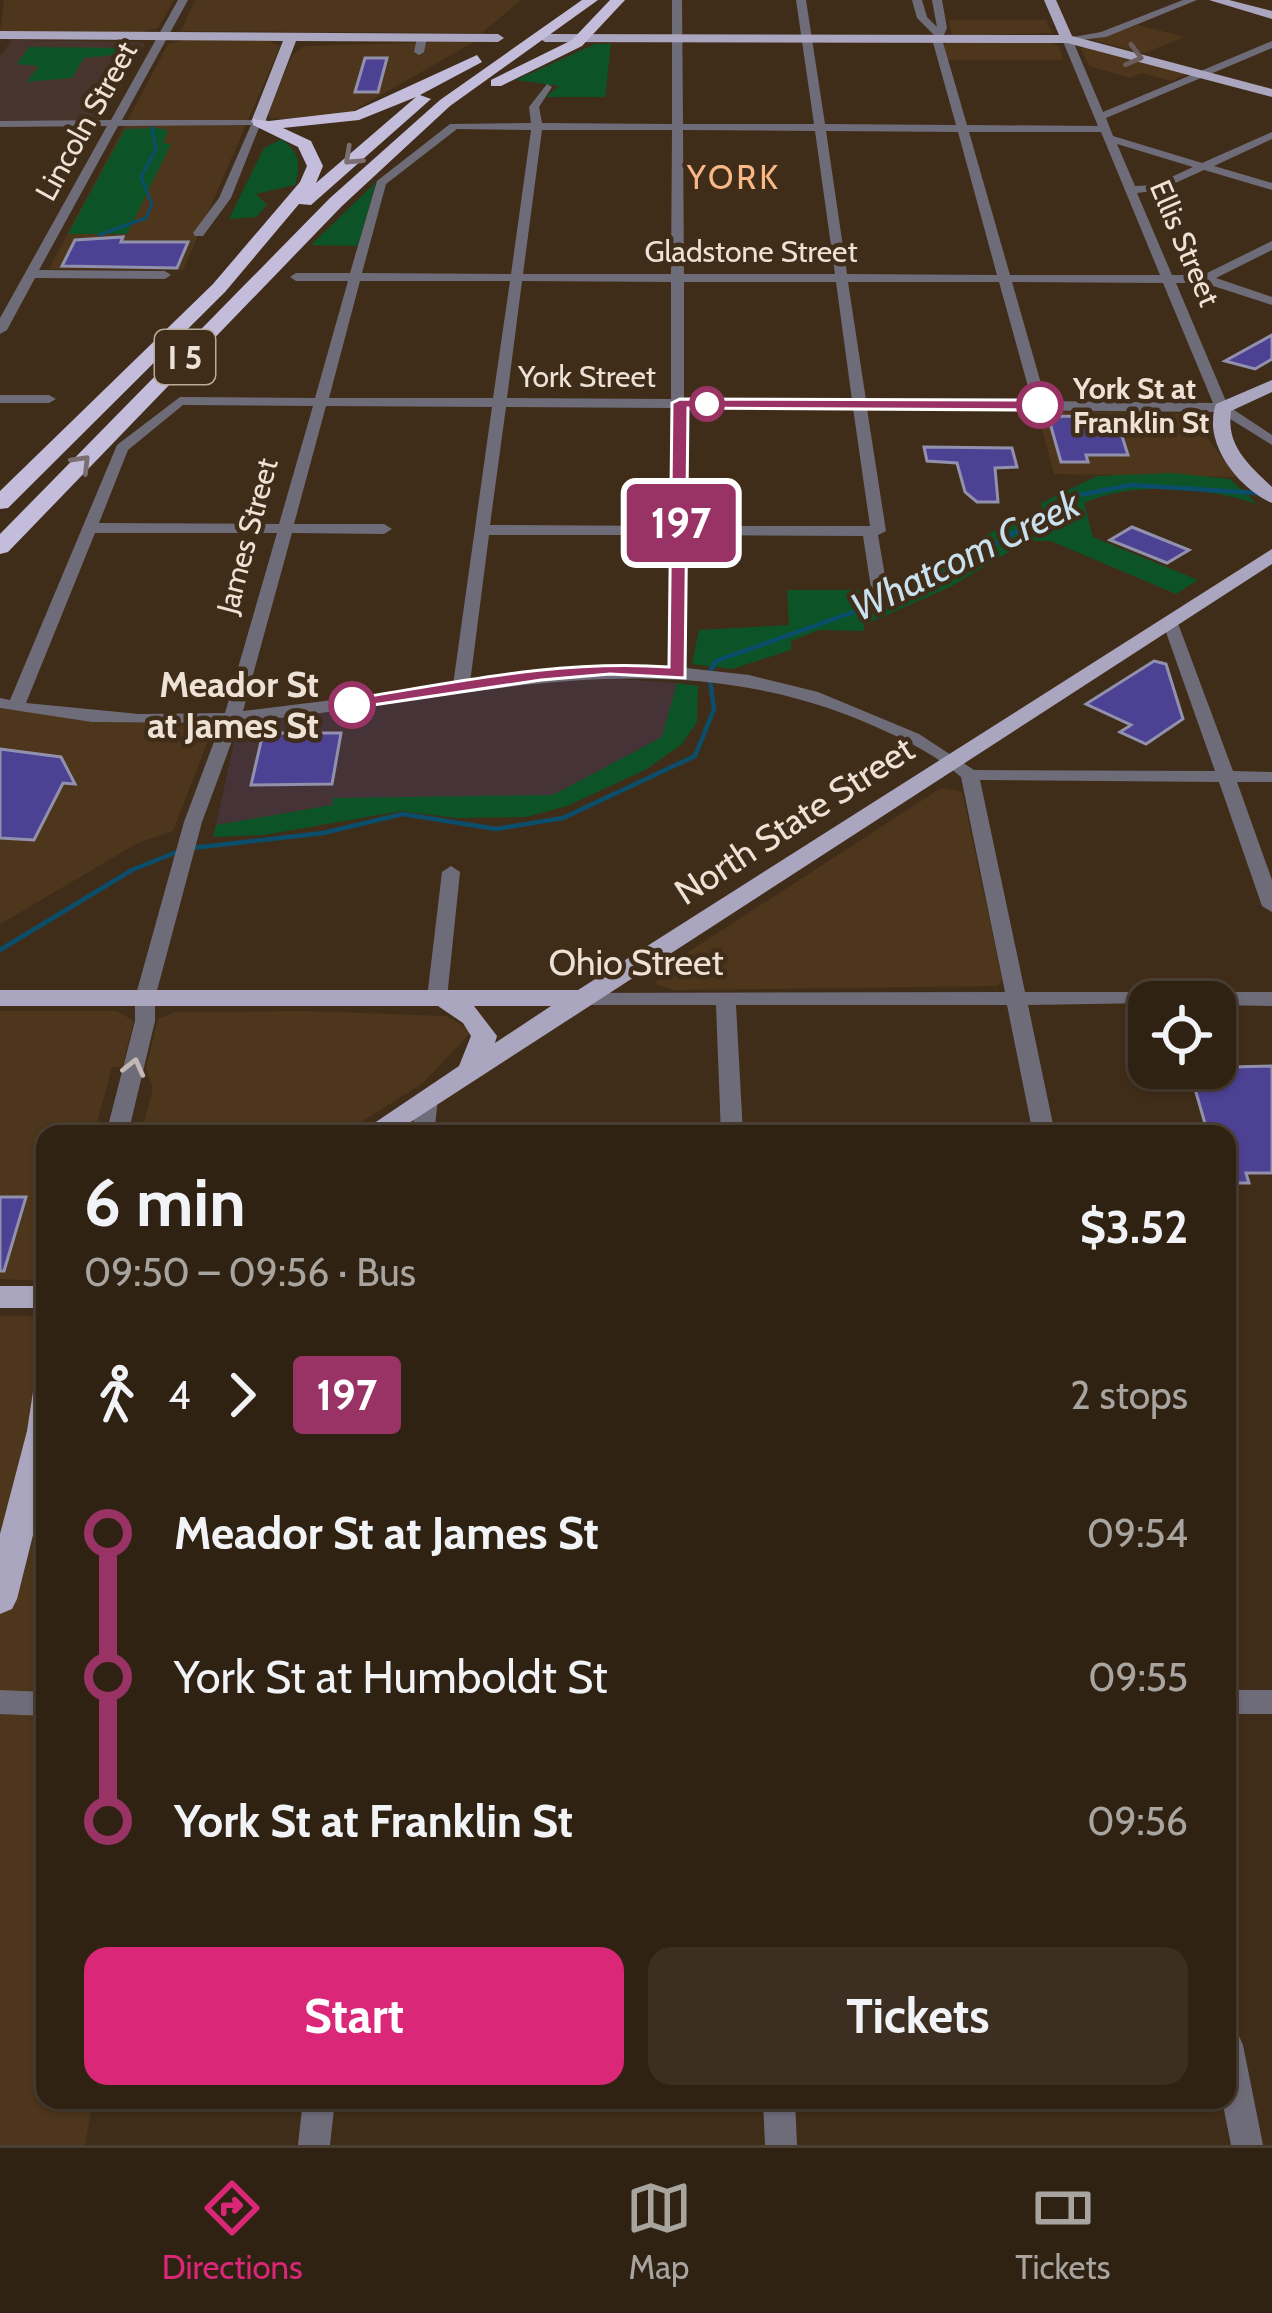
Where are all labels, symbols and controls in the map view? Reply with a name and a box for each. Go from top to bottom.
street label: Lincoln Street [27,35,145,207]
one-way arrow [1123,41,1144,66]
one-way arrow [344,143,366,165]
district label: YORK [686,157,781,197]
street label: Ellis Street [1142,174,1228,312]
street label: Gladstone Street [644,233,858,270]
road number: I 5 [155,330,215,384]
street label: York Street [517,358,656,395]
place label: York St at Franklin St [1072,370,1209,441]
marker: York St at Franklin St [1018,383,1062,427]
unlabelled marker [691,388,723,420]
street label: James Street [208,454,286,619]
one-way arrow [67,455,89,477]
water label: Whatcom Creek [843,478,1088,631]
line badge: 197 [612,484,750,562]
text: 197 [651,497,711,549]
place label: Meador St at James St [147,662,319,747]
marker: Meador St at James St [330,683,374,727]
street label: North State Street [666,726,922,914]
street label: Ohio Street [548,940,724,984]
map controls [1128,981,1236,1089]
button: locate [1128,981,1236,1089]
one-way arrow [120,1057,145,1077]
text: 6 min [84,1162,246,1243]
text: $3.52 [1080,1200,1188,1254]
text: 09:50 – 09:56 · Bus [84,1248,416,1296]
icon: walk [84,1362,150,1428]
icon: forward [209,1362,275,1428]
text: 197 [317,1369,377,1421]
text: 4 [168,1371,191,1419]
text: 2 stops [1070,1371,1188,1419]
text: Meador St at James St [174,1506,599,1560]
text: 09:54 [1087,1509,1188,1557]
text: York St at Humboldt St [174,1650,608,1704]
text: 09:55 [1088,1653,1188,1701]
text: York St at Franklin St [174,1794,573,1848]
text: 09:56 [1087,1797,1188,1845]
button: Start [84,1947,624,2085]
button: Tickets [648,1947,1188,2085]
tab: Directions [162,2175,303,2287]
tab: Map [626,2175,692,2287]
tab: Tickets [1015,2175,1110,2287]

